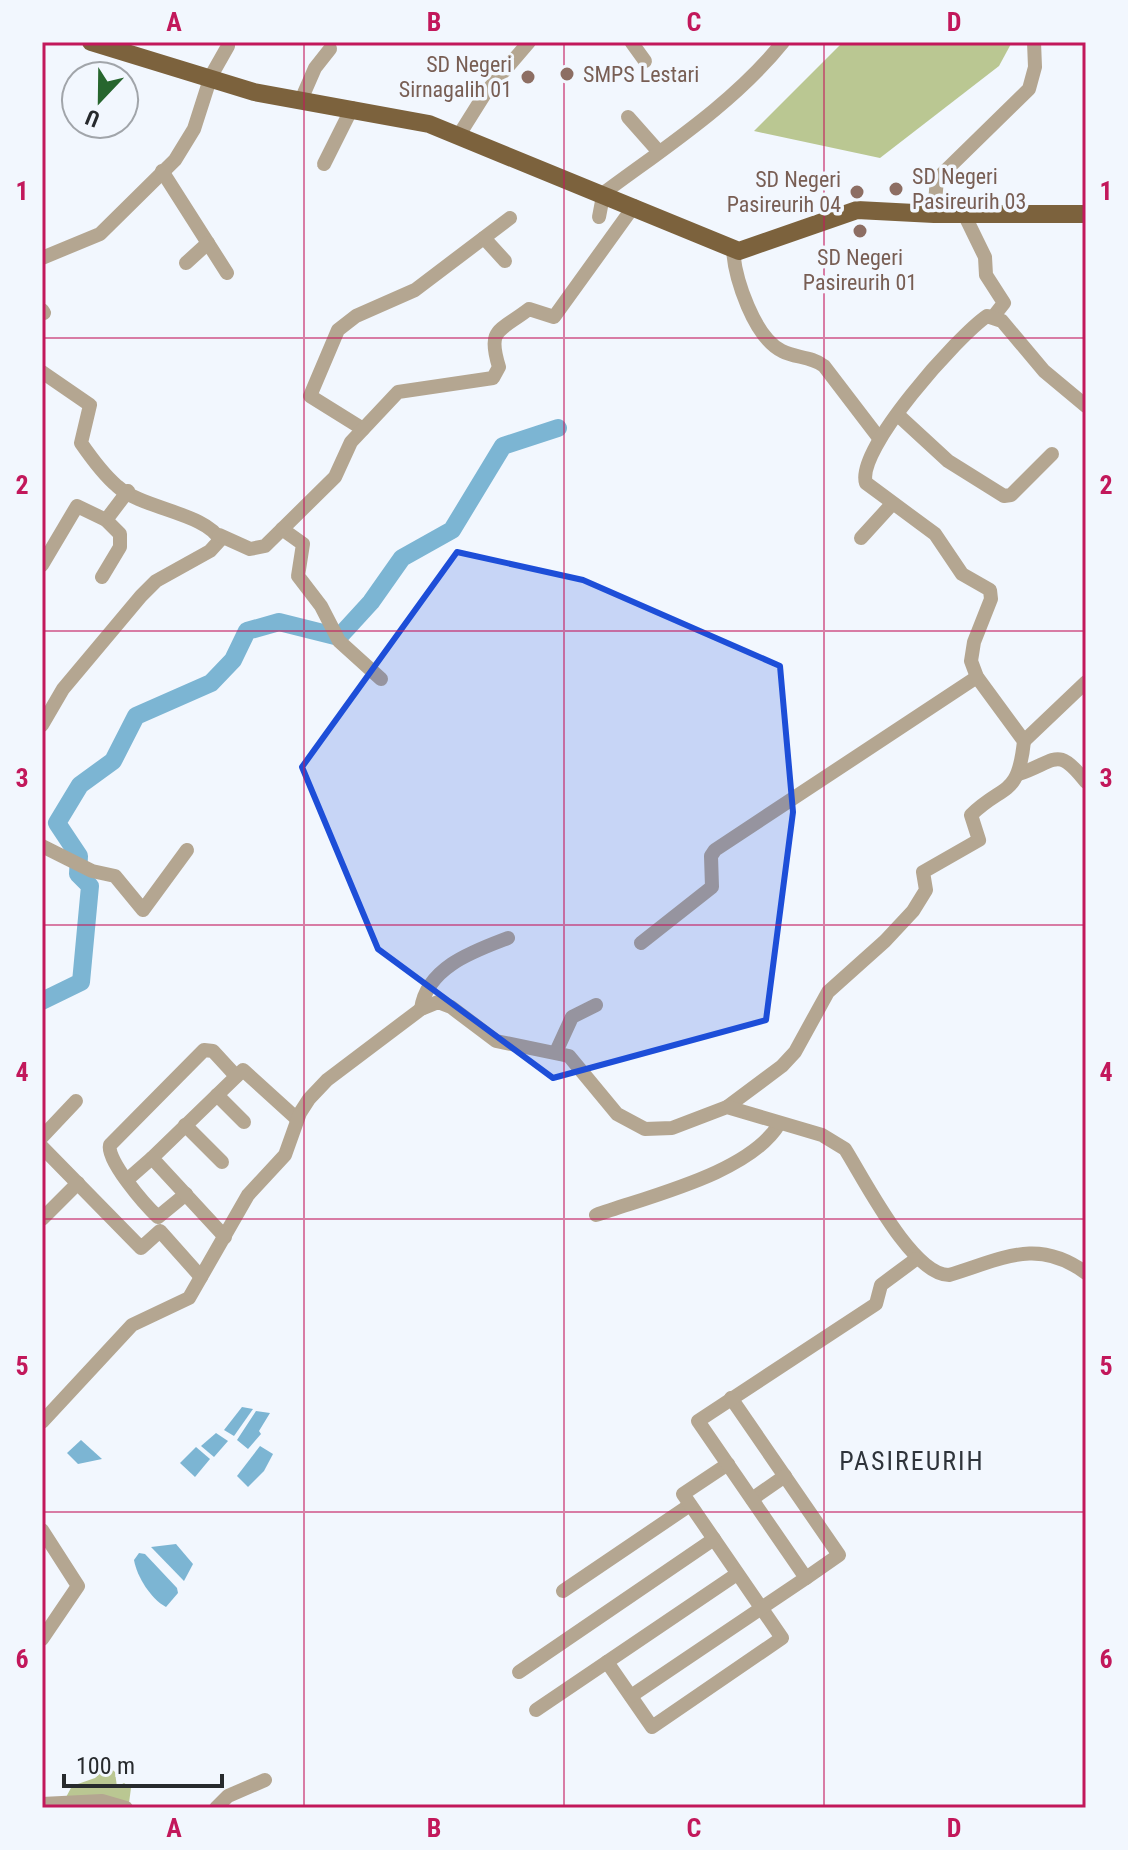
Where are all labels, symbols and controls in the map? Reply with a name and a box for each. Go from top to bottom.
text: A [166,7,182,37]
text: B [427,7,441,37]
text: C [687,7,702,37]
text: D [947,7,961,37]
place label: SD Negeri Sirnagalih 01 [399,52,512,102]
north arrow [60,60,140,140]
place label: SMPS Lestari [583,62,699,87]
marker: SMPS Lestari [558,65,576,83]
marker: SD Negeri Sirnagalih 01 [519,68,537,86]
text: U [82,104,103,132]
place label: SD Negeri Pasireurih 03 [912,164,1026,214]
place label: SD Negeri Pasireurih 04 [727,167,841,217]
text: 1 [15,176,29,206]
text: 1 [1099,176,1113,206]
marker: SD Negeri Pasireurih 03 [887,180,905,198]
marker: SD Negeri Pasireurih 04 [848,183,866,201]
marker: SD Negeri Pasireurih 01 [851,222,869,240]
place label: SD Negeri Pasireurih 01 [803,245,917,295]
text: 2 [15,470,29,500]
text: 2 [1099,470,1113,500]
text: 3 [15,763,29,793]
text: 3 [1099,763,1113,793]
text: 4 [15,1057,29,1087]
text: 4 [1099,1057,1113,1087]
text: 5 [15,1351,29,1381]
text: 5 [1099,1351,1113,1381]
district label: PASIREURIH [839,1446,985,1476]
text: 6 [15,1644,29,1674]
text: 6 [1099,1644,1113,1674]
scale bar [64,1738,222,1788]
text: 100 m [76,1752,135,1780]
text: A [166,1813,182,1843]
text: B [427,1813,441,1843]
text: C [687,1813,702,1843]
text: D [947,1813,961,1843]

